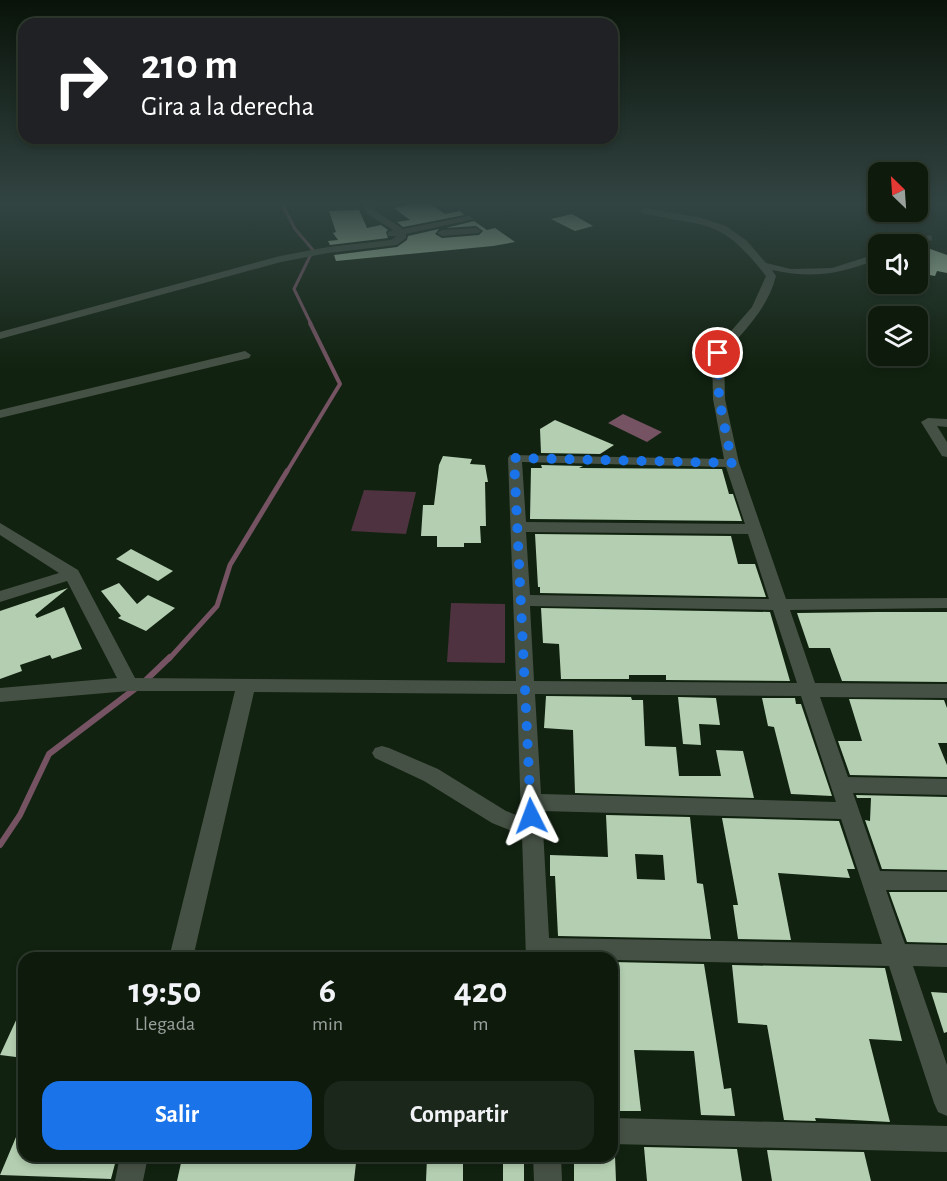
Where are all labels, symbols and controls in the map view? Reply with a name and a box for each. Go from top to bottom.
icon: right [42,42,120,120]
text: 210 m [141,44,238,86]
text: Gira a la derecha [141,93,314,120]
north arrow [868,162,928,222]
map controls [868,162,928,366]
button: sound [868,234,928,294]
button: layers [868,306,928,366]
pin [692,327,743,378]
icon: arrive [701,336,734,369]
position arrow [499,784,563,848]
text: 19:50 [129,973,201,1009]
text: 6 [319,973,336,1009]
text: 420 [454,973,507,1009]
text: Llegada [135,1014,195,1034]
text: min [312,1014,343,1034]
text: m [473,1014,489,1034]
button: Salir [42,1081,312,1150]
button: Compartir [324,1081,594,1150]

